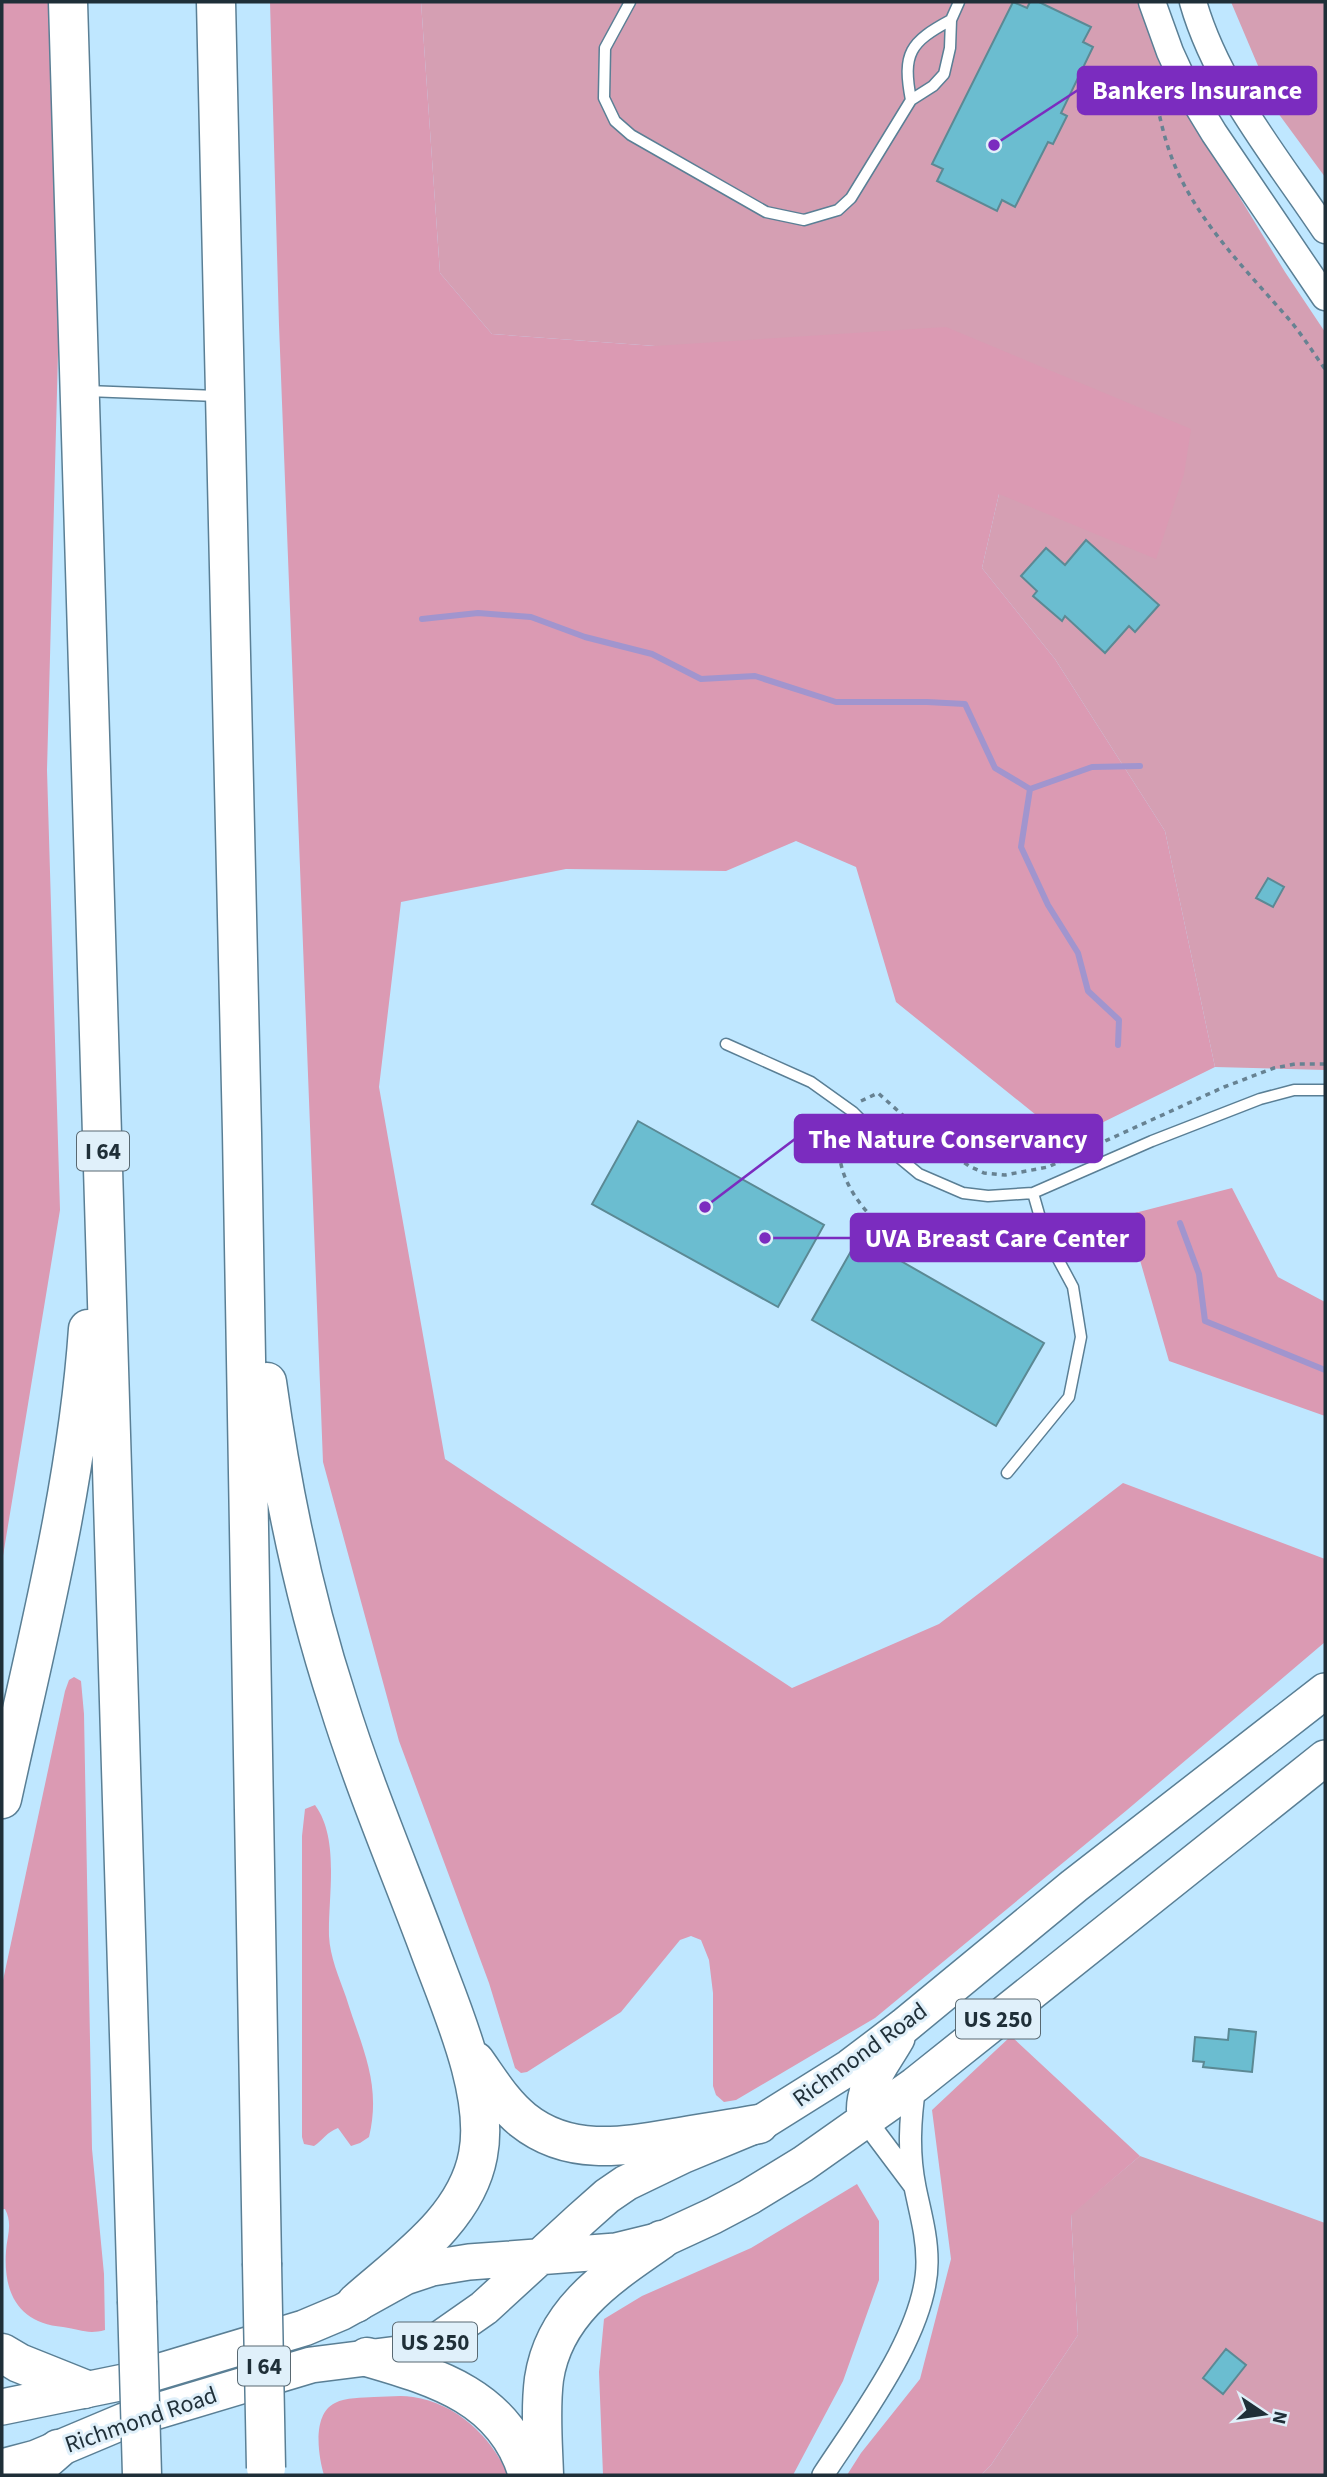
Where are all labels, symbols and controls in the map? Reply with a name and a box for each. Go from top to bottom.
callout: Bankers Insurance [1078,67,1316,114]
text: Bankers Insurance [1092,72,1302,109]
callout: The Nature Conservancy [795,1115,1102,1162]
text: The Nature Conservancy [808,1121,1088,1158]
road number: I 64 [77,1132,129,1170]
callout: UVA Breast Care Center [851,1214,1144,1261]
text: UVA Breast Care Center [865,1220,1130,1257]
street label: Richmond Road [785,1994,935,2116]
road number: US 250 [956,2000,1040,2038]
road number: US 250 [393,2322,477,2362]
road number: I 64 [238,2346,290,2386]
street label: Richmond Road [60,2378,222,2462]
north arrow [1229,2379,1299,2449]
text: N [1265,2408,1294,2427]

